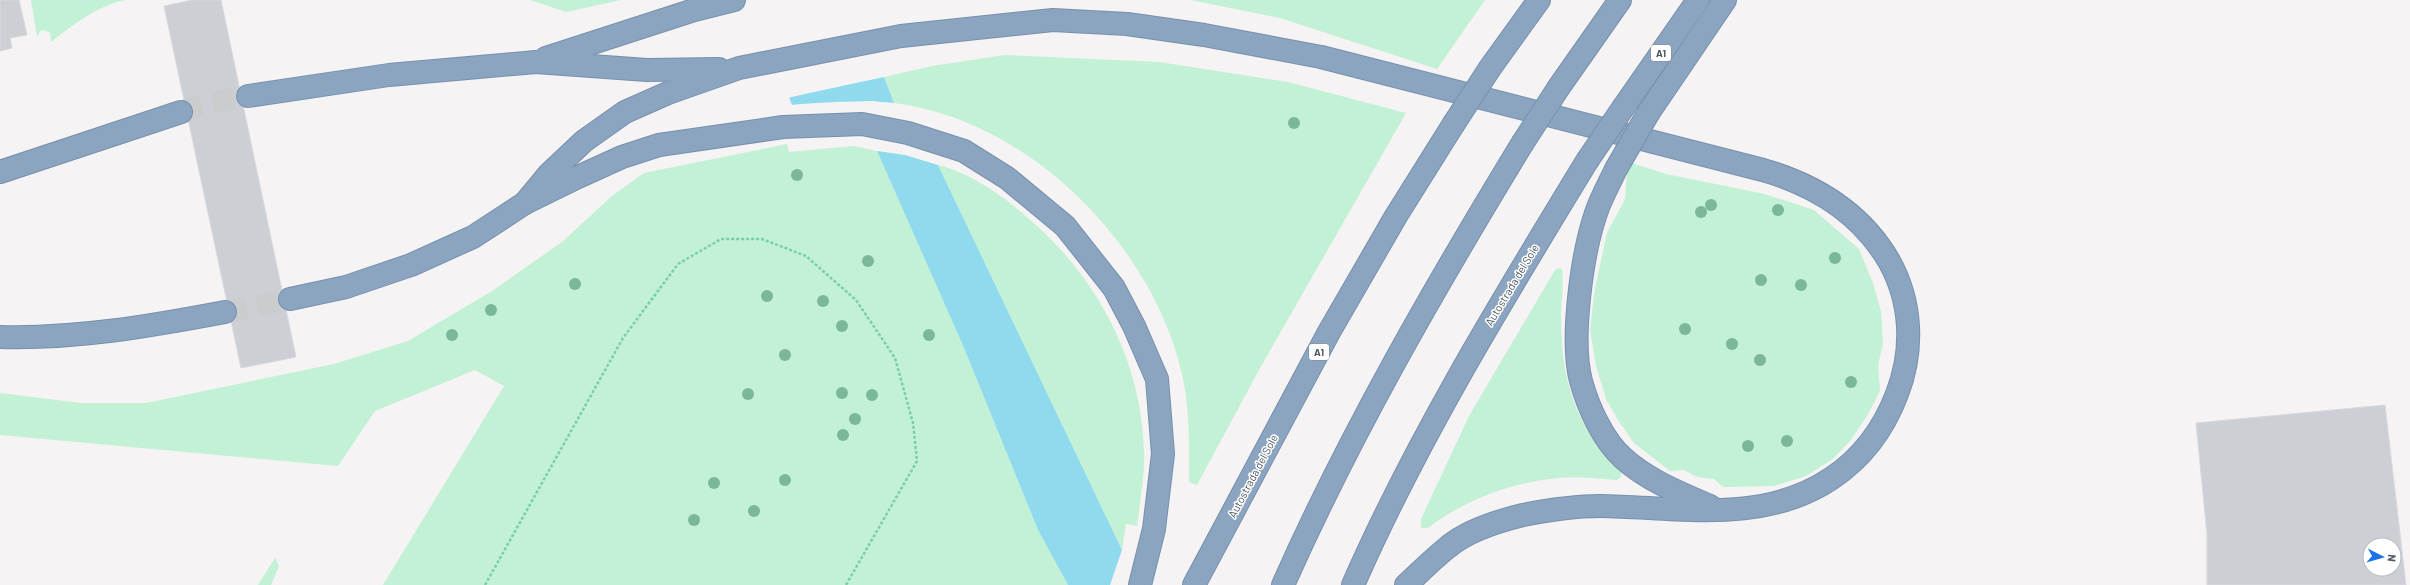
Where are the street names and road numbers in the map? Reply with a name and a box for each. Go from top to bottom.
road number: A1 [1651,45,1671,61]
street label: Autostrada del Sole [1482,242,1541,328]
road number: A1 [1309,344,1329,360]
street label: Autostrada del Sole [1225,432,1280,520]

